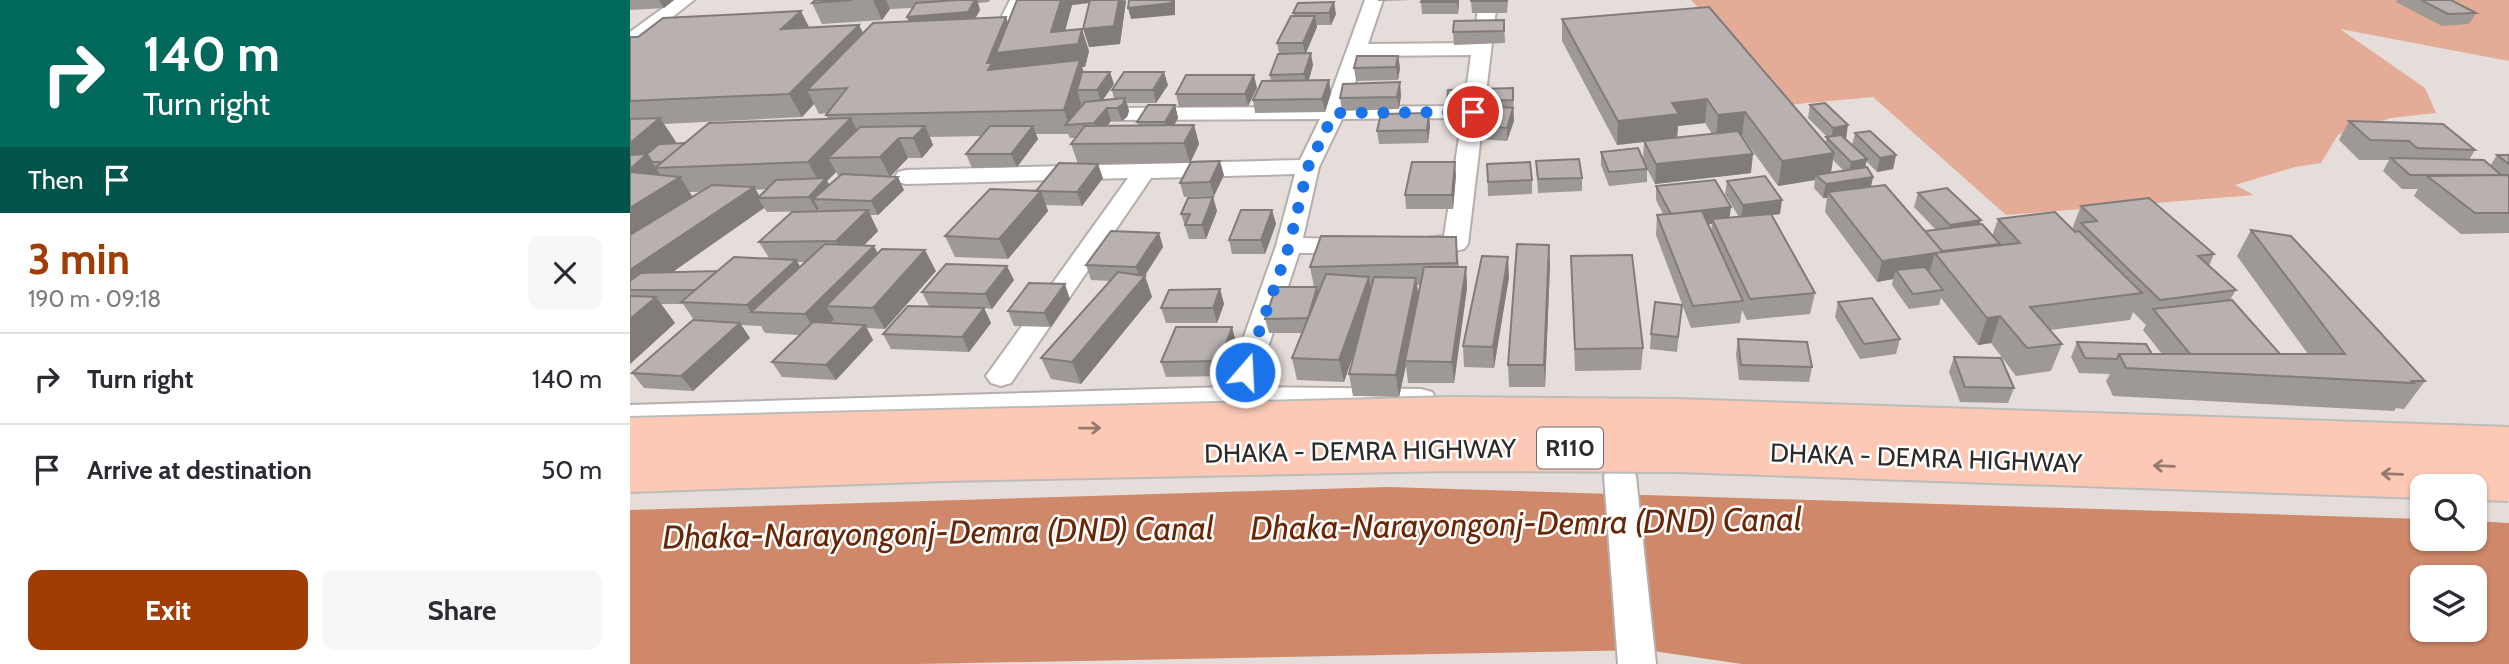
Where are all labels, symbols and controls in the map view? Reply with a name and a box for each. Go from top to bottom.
text: 140 m [143,24,280,83]
icon: right [28,28,119,119]
pin [1443,82,1503,142]
text: Turn right [143,84,270,123]
icon: arrive [1454,93,1492,131]
icon: arrive [98,161,136,199]
text: Then [28,164,84,196]
text: 3 min [28,233,130,285]
button: close [528,236,602,310]
text: 190 m · 09:18 [28,285,161,313]
position arrow [1208,335,1282,409]
icon: right [28,360,66,398]
text: Turn right [87,363,193,395]
text: 140 m [532,363,602,395]
one-way arrow [1078,422,1101,435]
road number: R110 [1537,428,1603,468]
street label: DHAKA - DEMRA HIGHWAY [1204,432,1517,470]
street label: DHAKA - DEMRA HIGHWAY [1769,437,2083,479]
icon: arrive [28,451,66,489]
text: Arrive at destination [87,454,312,486]
text: 50 m [541,454,602,486]
one-way arrow [2153,459,2176,472]
one-way arrow [2381,467,2404,480]
map controls [2410,474,2487,642]
button: search [2410,474,2487,551]
water label: Dhaka-Narayongonj-Demra (DND) Canal [1250,498,1802,548]
water label: Dhaka-Narayongonj-Demra (DND) Canal [662,507,1214,557]
button: layers [2410,565,2487,642]
button: Exit [28,570,308,650]
button: Share [322,570,602,650]

